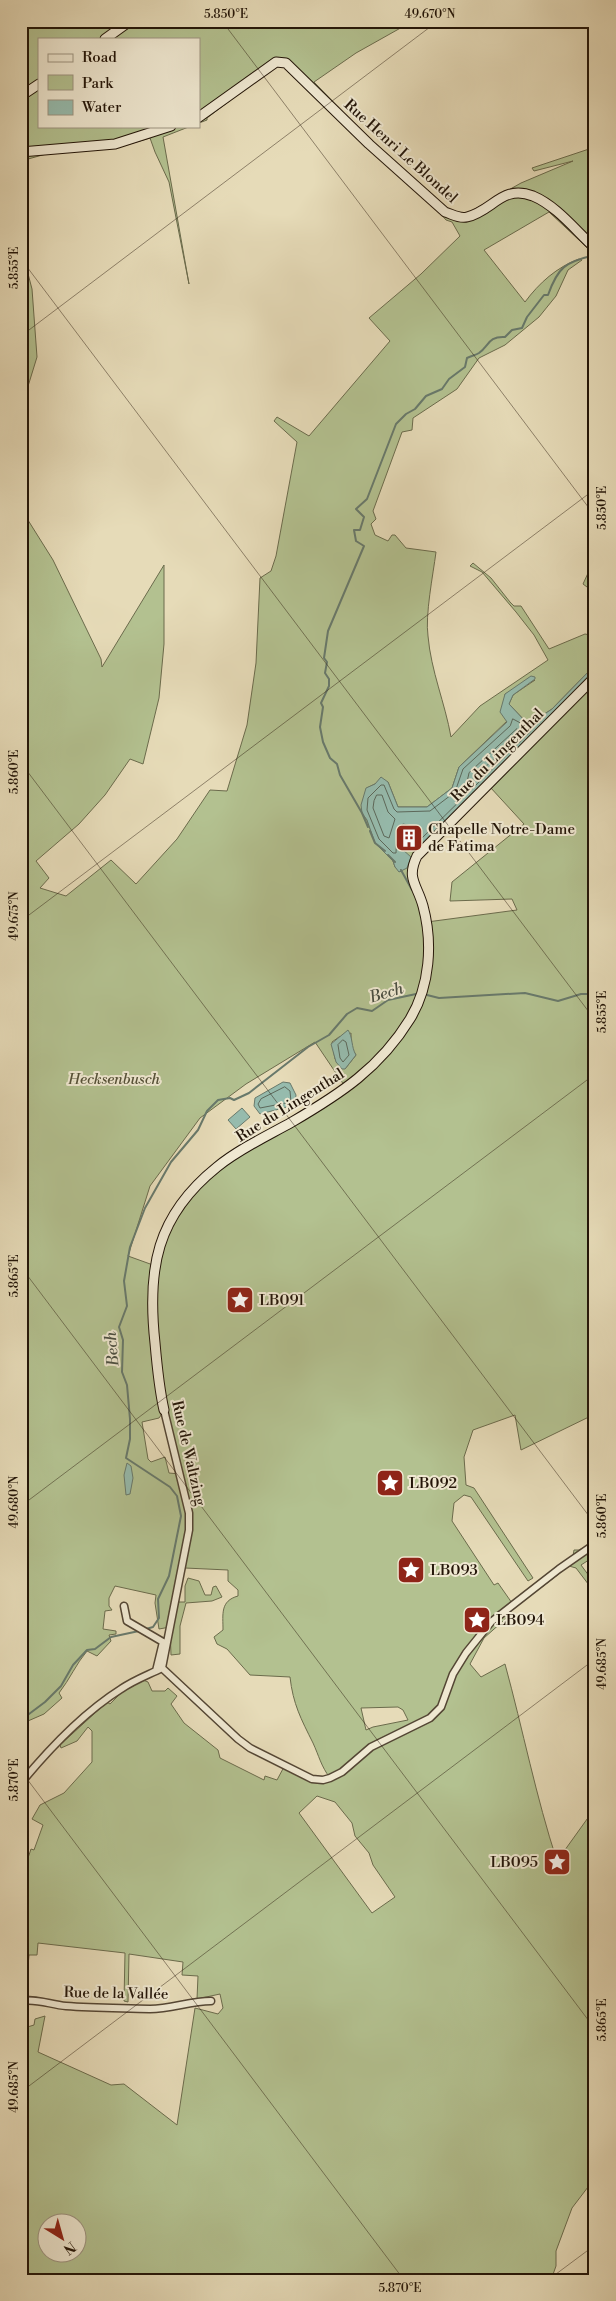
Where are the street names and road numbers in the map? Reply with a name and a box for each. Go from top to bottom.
street label: Rue Henri Le Blondel [340,95,462,208]
street label: Rue du Lingenthal [447,704,548,806]
street label: Rue du Lingenthal [233,1064,348,1146]
street label: Rue de Waltzing [167,1399,210,1508]
street label: Rue de la Vallée [63,1983,169,2004]

